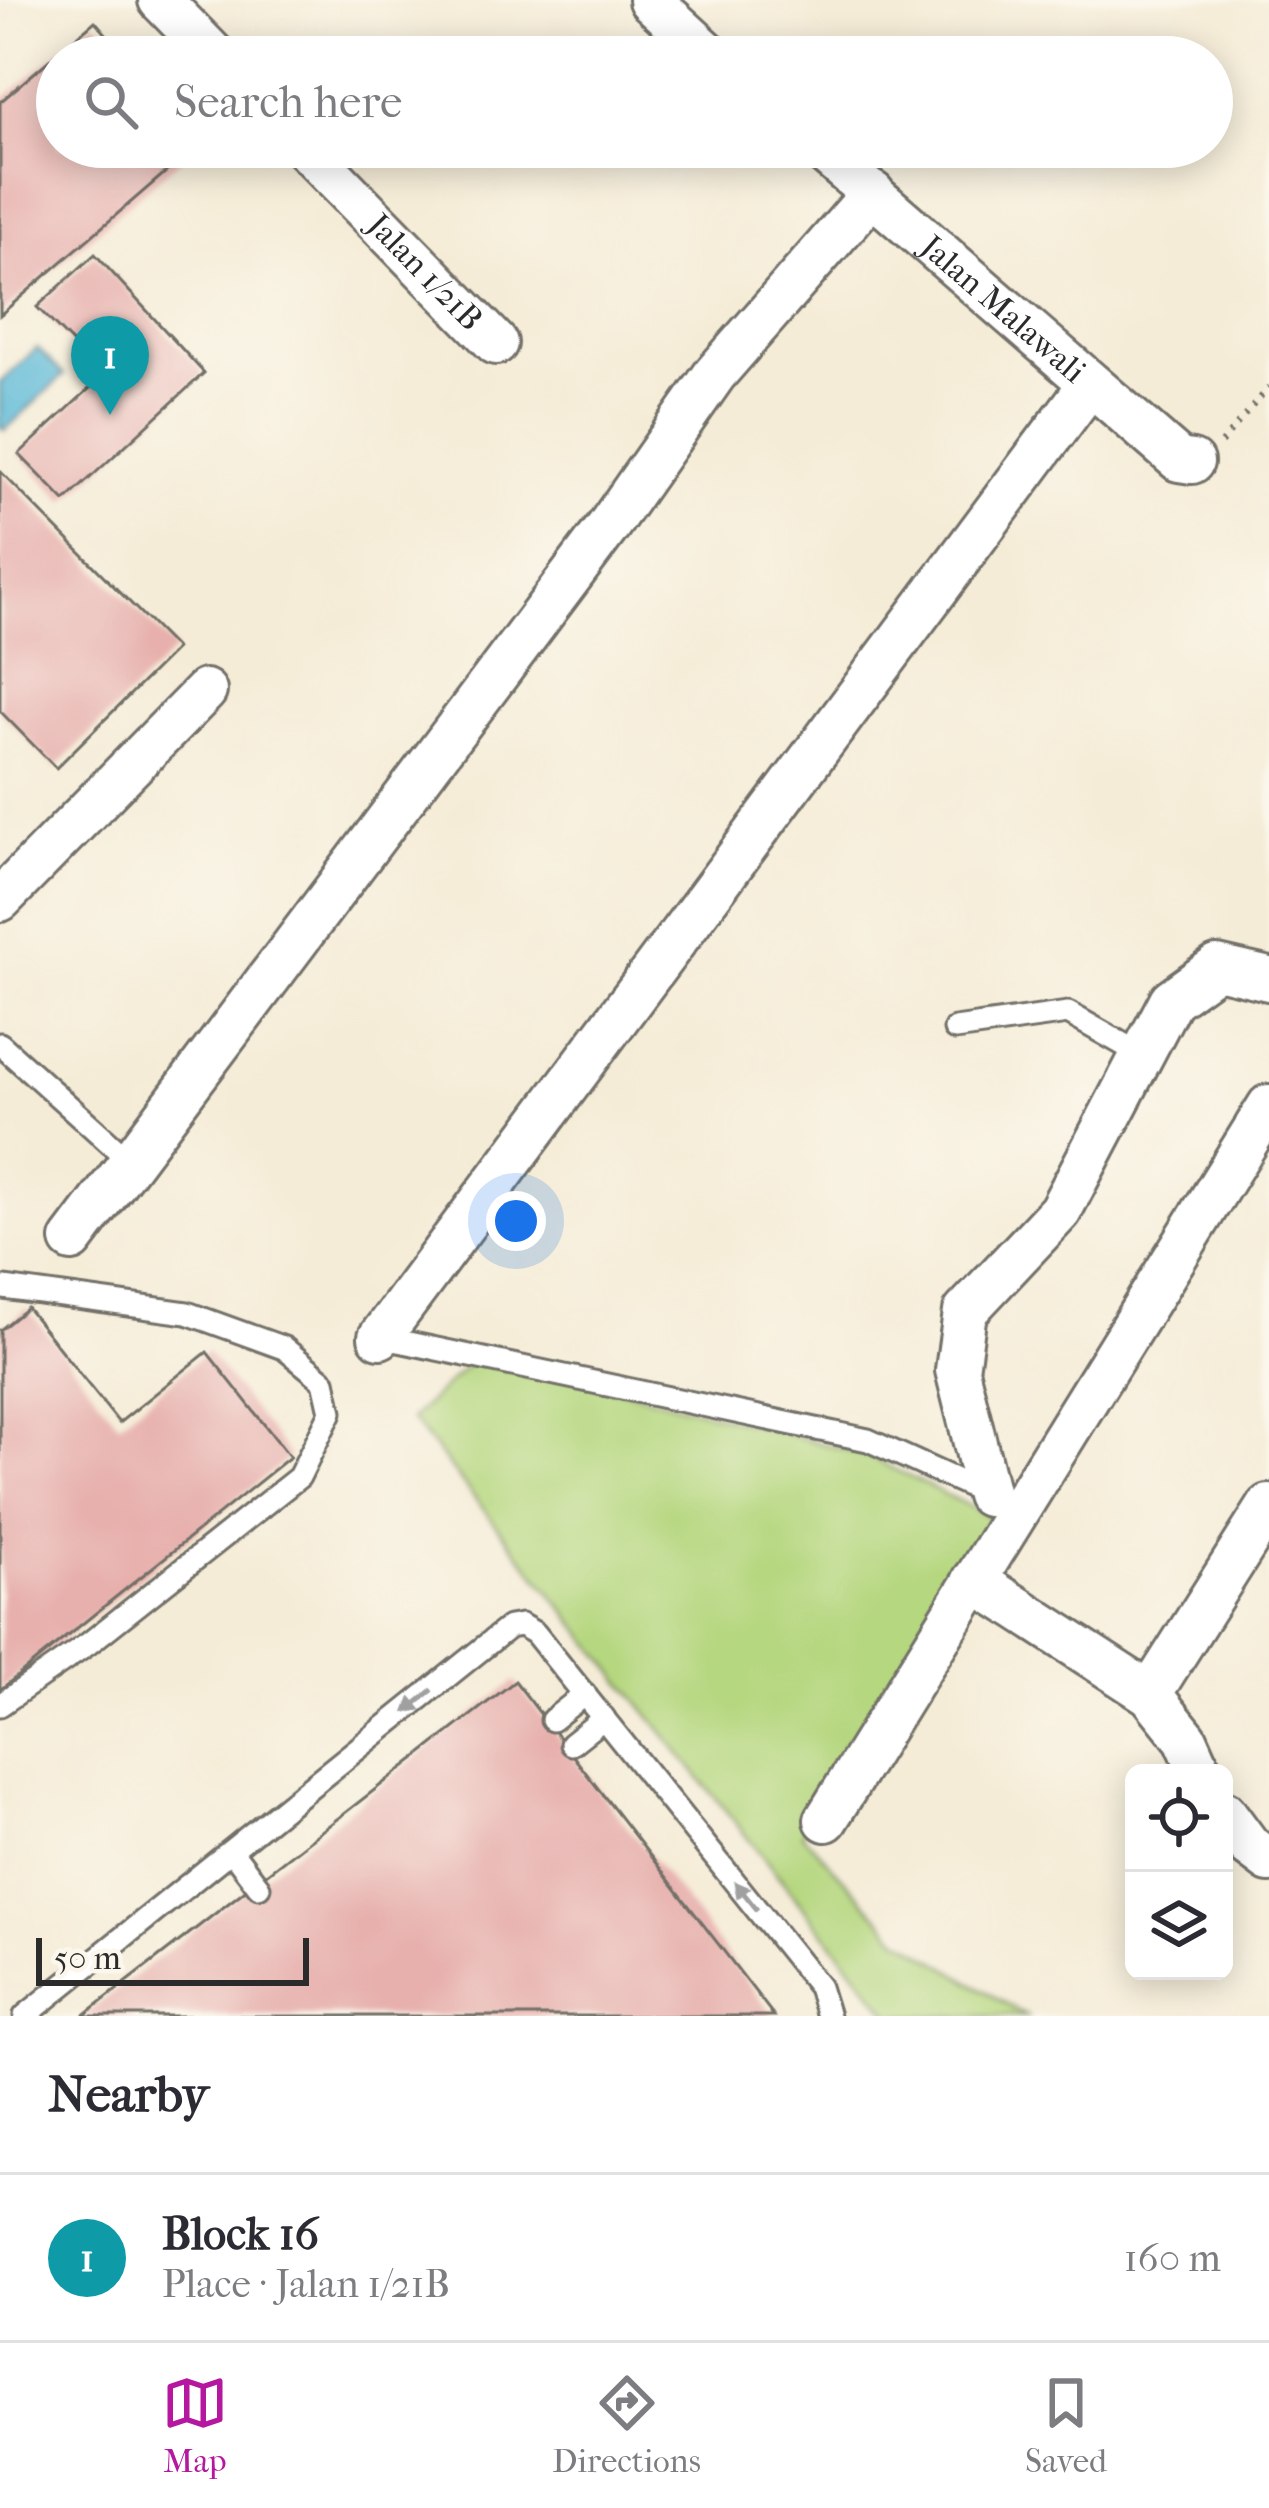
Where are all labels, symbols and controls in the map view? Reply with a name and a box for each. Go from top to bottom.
search box [36,36,1233,168]
icon: search [78,69,144,135]
text: Search here [174,76,402,129]
street label: Jalan 1/21B [357,204,490,339]
street label: Jalan Malawali [910,225,1093,391]
pin: 1 [71,316,149,415]
your location [486,1191,546,1251]
one-way arrow [404,1688,434,1714]
map controls [1125,1764,1233,1980]
button: locate [1125,1764,1233,1872]
button: layers [1125,1872,1233,1980]
one-way arrow [734,1881,759,1912]
scale bar [36,1932,309,1985]
text: 50 m [54,1939,121,1978]
text: Nearby [48,2064,209,2124]
text: Block 16 [162,2208,319,2261]
text: 1 [80,2235,94,2281]
text: 160 m [1124,2235,1221,2281]
text: Place · Jalan 1/21B [162,2261,450,2307]
tab: Map [162,2370,228,2481]
tab: Directions [552,2370,701,2481]
tab: Saved [1025,2370,1107,2481]

